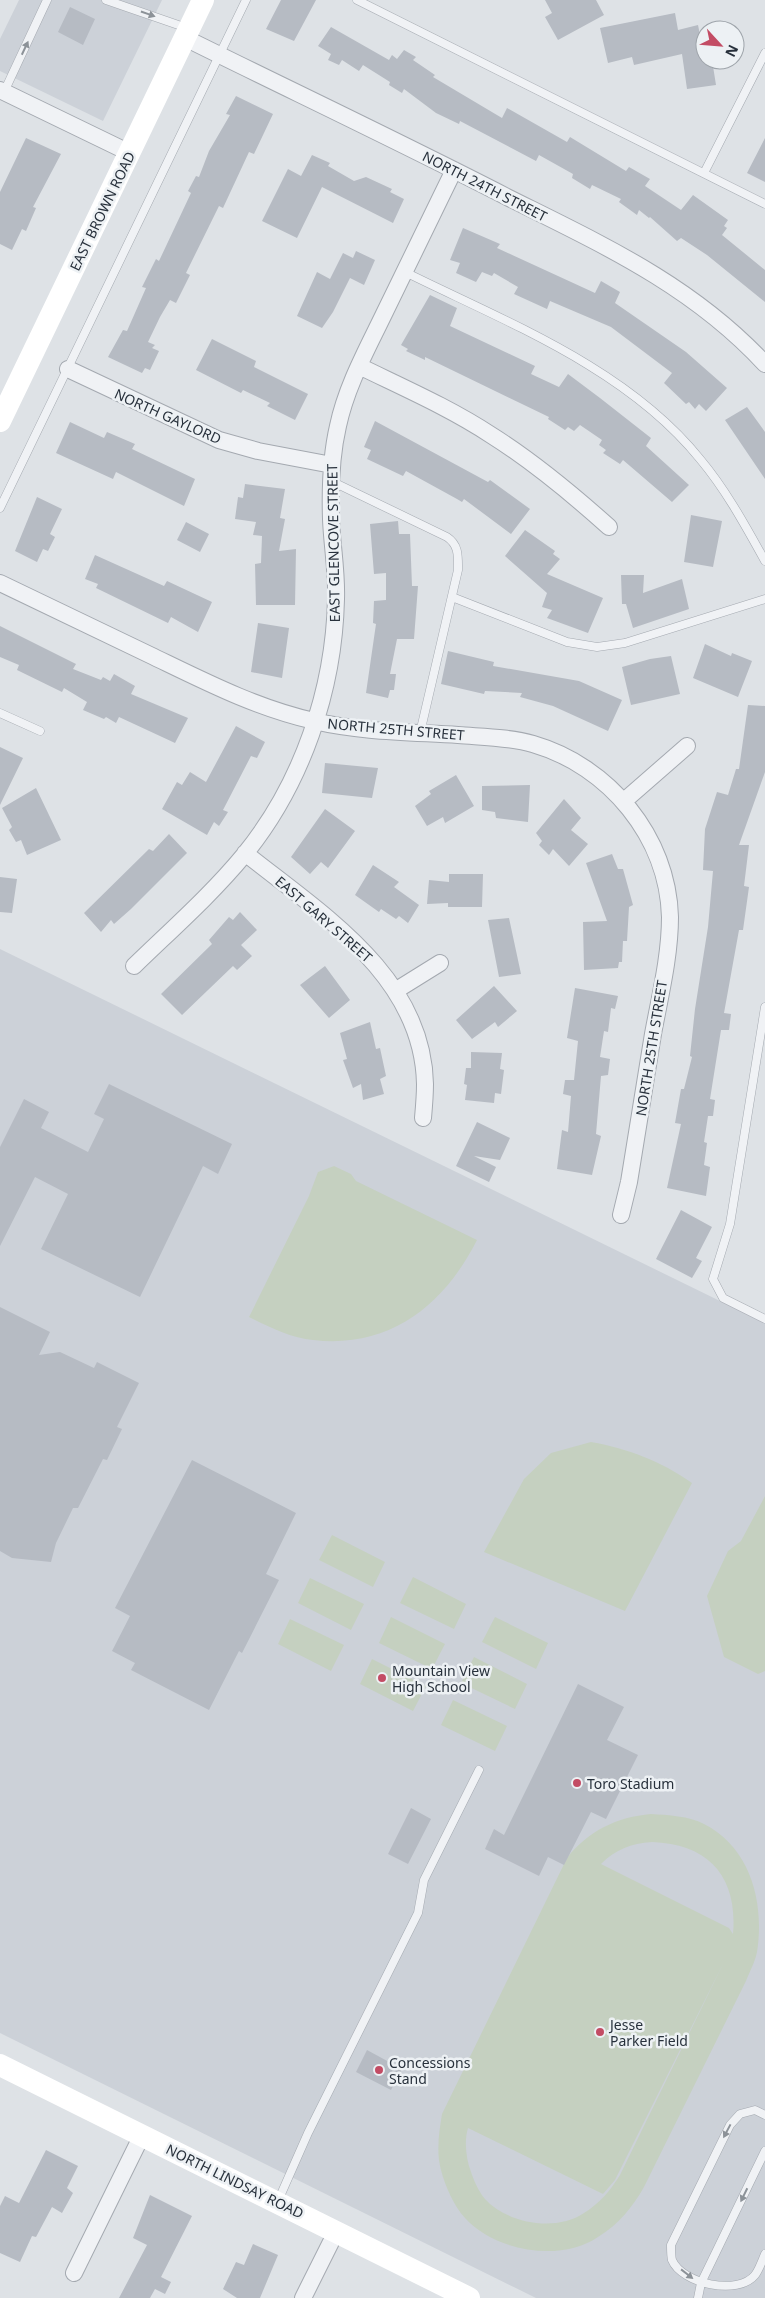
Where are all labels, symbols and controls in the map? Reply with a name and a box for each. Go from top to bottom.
one-way arrow [140,11,155,19]
north arrow [695,20,745,70]
one-way arrow [21,41,29,55]
text: N [721,42,743,60]
street label: NORTH 24TH STREET [419,146,551,226]
street label: EAST BROWN ROAD [65,148,139,274]
street label: NORTH GAYLORD [112,384,224,448]
street label: EAST GLENCOVE STREET [322,463,344,622]
street label: NORTH 25TH STREET [327,714,465,744]
street label: EAST GARY STREET [271,872,377,967]
street label: NORTH 25TH STREET [631,978,671,1117]
place label: Mountain View High School [392,1661,490,1696]
marker: Mountain View High School [376,1672,388,1684]
place label: Toro Stadium [587,1774,674,1793]
marker: Toro Stadium [571,1777,583,1789]
place label: Jesse Parker Field [608,2015,688,2050]
marker: Jesse Parker Field [594,2026,606,2038]
place label: Concessions Stand [389,2053,471,2088]
marker: Concessions Stand [373,2064,385,2076]
one-way arrow [723,2124,731,2139]
street label: NORTH LINDSAY ROAD [163,2139,307,2223]
one-way arrow [740,2188,748,2202]
one-way arrow [680,2269,694,2279]

